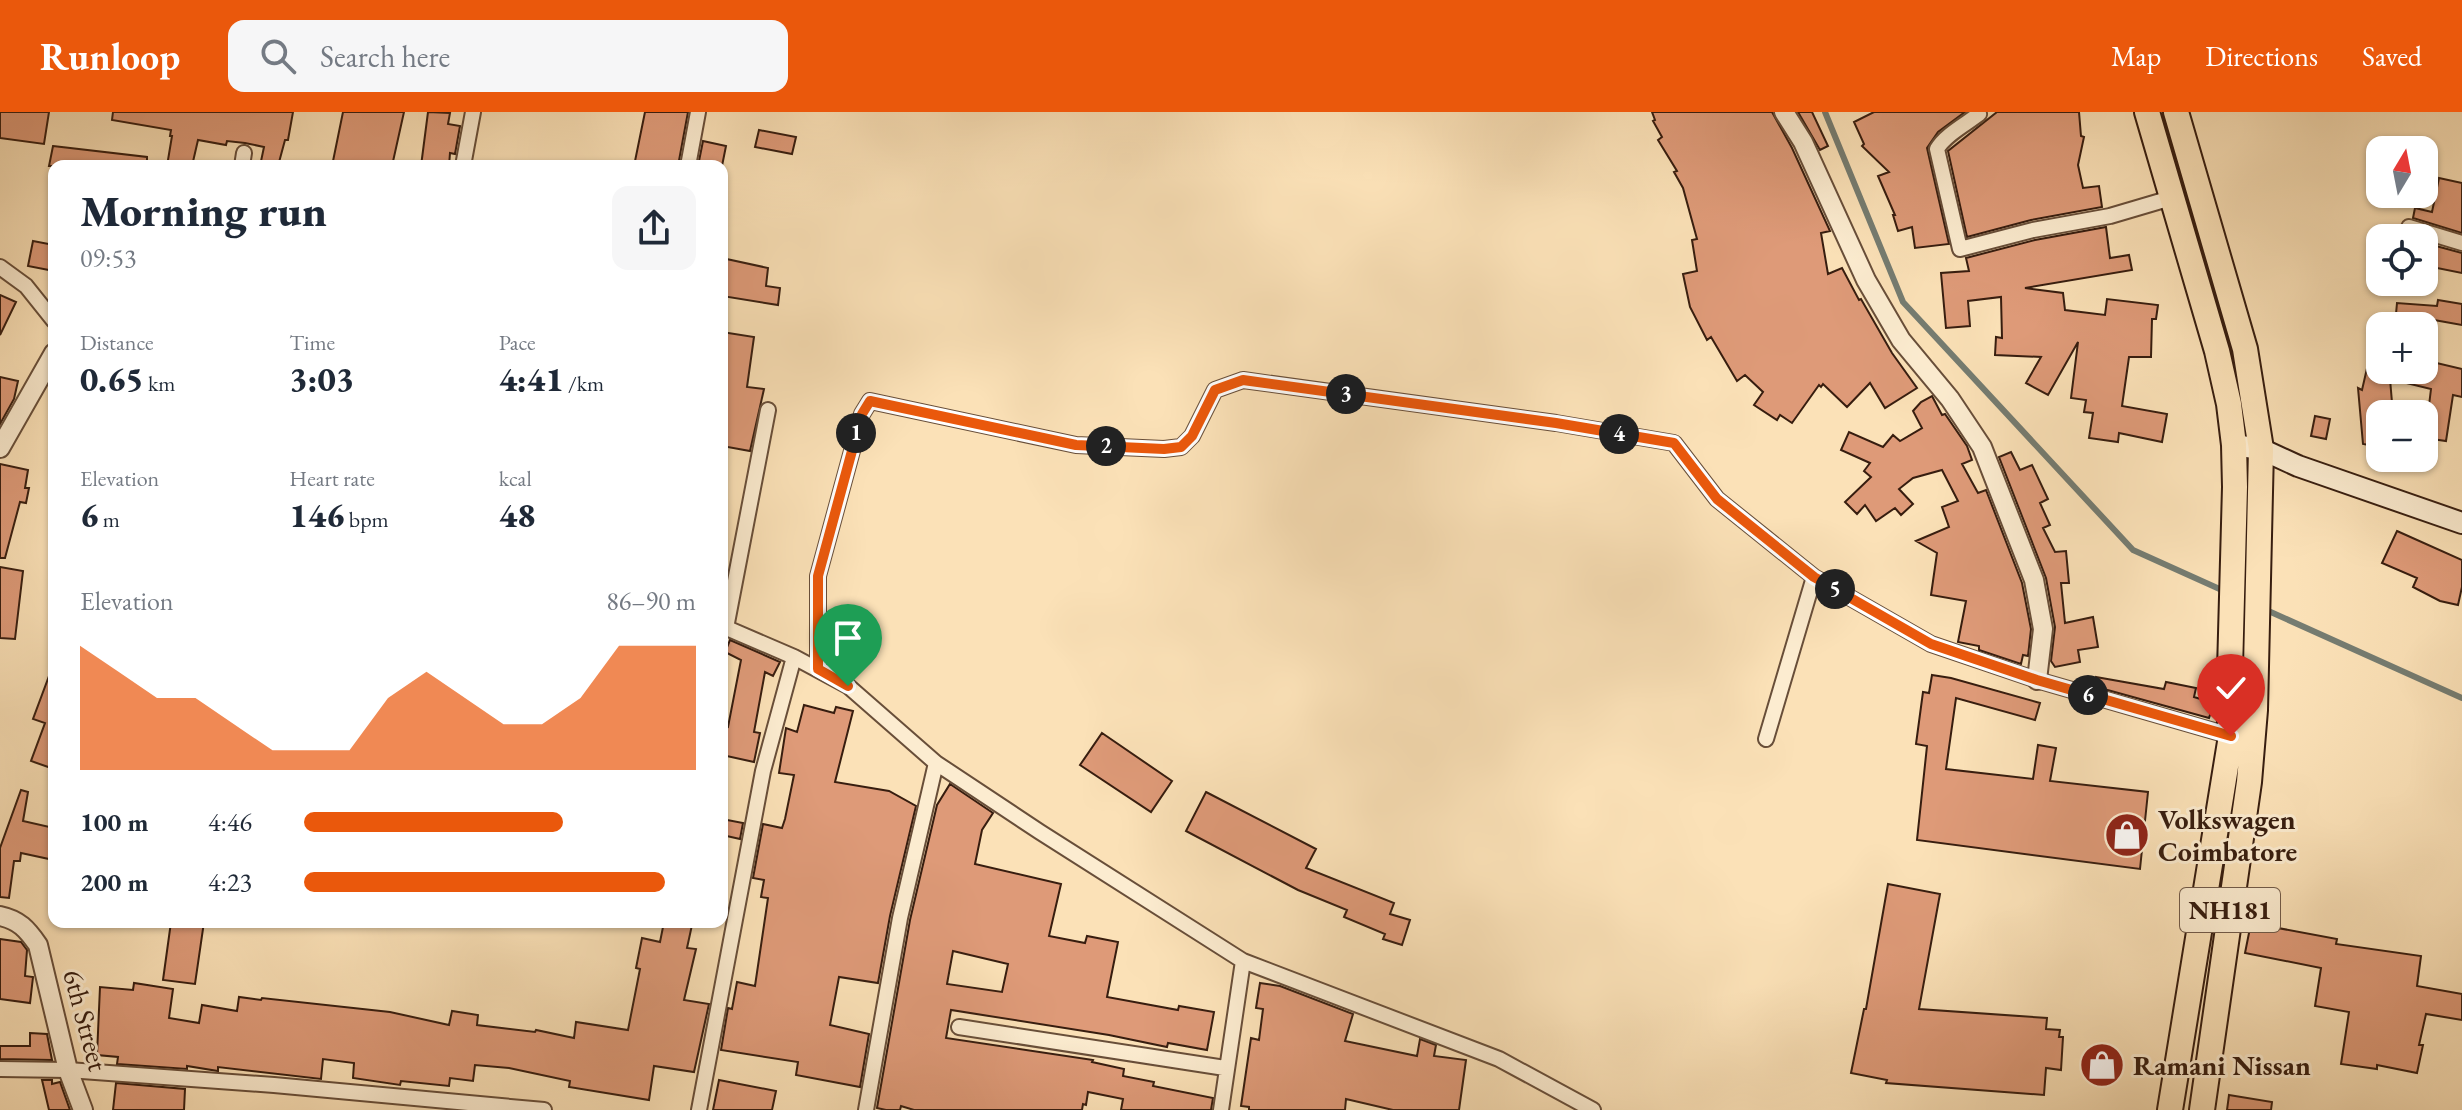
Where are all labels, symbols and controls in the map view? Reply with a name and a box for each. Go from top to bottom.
search box [228,20,788,92]
text: Runloop [40,32,180,81]
icon: search [256,34,300,78]
text: Search here [320,37,450,76]
text: Map [2111,38,2161,74]
text: Directions [2205,38,2318,74]
text: Saved [2362,38,2422,74]
north arrow [2366,136,2438,208]
map controls [2366,136,2438,472]
text: Morning run [80,182,327,239]
button: share [612,186,696,270]
button: locate [2366,224,2438,296]
text: 09:53 [80,241,136,275]
button: + [2366,312,2438,384]
text: Distance [80,328,153,357]
text: Time [289,328,335,357]
text: Pace [499,328,536,357]
text: 0.65 [80,357,144,401]
text: 3:03 [289,357,354,401]
text: 4:41 [499,357,564,401]
text: km [144,369,175,398]
text: /km [564,369,604,398]
pin: 3 [1326,374,1366,414]
text: 3 [1340,379,1352,408]
button: − [2366,400,2438,472]
pin: 1 [836,413,876,453]
pin: 4 [1599,414,1639,454]
text: 1 [850,418,862,447]
text: 4 [1613,419,1625,448]
pin: 2 [1086,426,1126,466]
text: 2 [1100,431,1112,460]
text: Elevation [80,464,159,493]
text: Heart rate [289,464,375,493]
text: kcal [499,464,532,493]
text: 6 [80,493,98,537]
text: 146 [289,493,344,537]
text: 48 [499,493,535,537]
text: m [98,505,120,534]
text: bpm [344,505,389,534]
pin: 5 [1815,569,1855,609]
text: 5 [1829,574,1841,603]
text: Elevation [80,584,174,618]
text: 86–90 m [606,584,696,618]
pin [814,604,882,686]
icon: arrive [826,616,870,660]
pin [2197,654,2265,736]
icon: check [2209,666,2253,710]
pin: 6 [2068,675,2108,715]
text: 6 [2082,680,2094,709]
place label: Volkswagen Coimbatore [2158,801,2297,869]
text: 100 m [80,805,148,839]
text: 4:46 [208,805,252,839]
shop icon: Volkswagen Coimbatore [2103,811,2151,859]
text: 200 m [80,865,148,899]
text: 4:23 [208,865,252,899]
road number: NH181 [2180,888,2280,932]
street label: 6th Street [55,965,117,1075]
shop icon: Ramani Nissan [2078,1041,2126,1089]
place label: Ramani Nissan [2133,1047,2311,1083]

